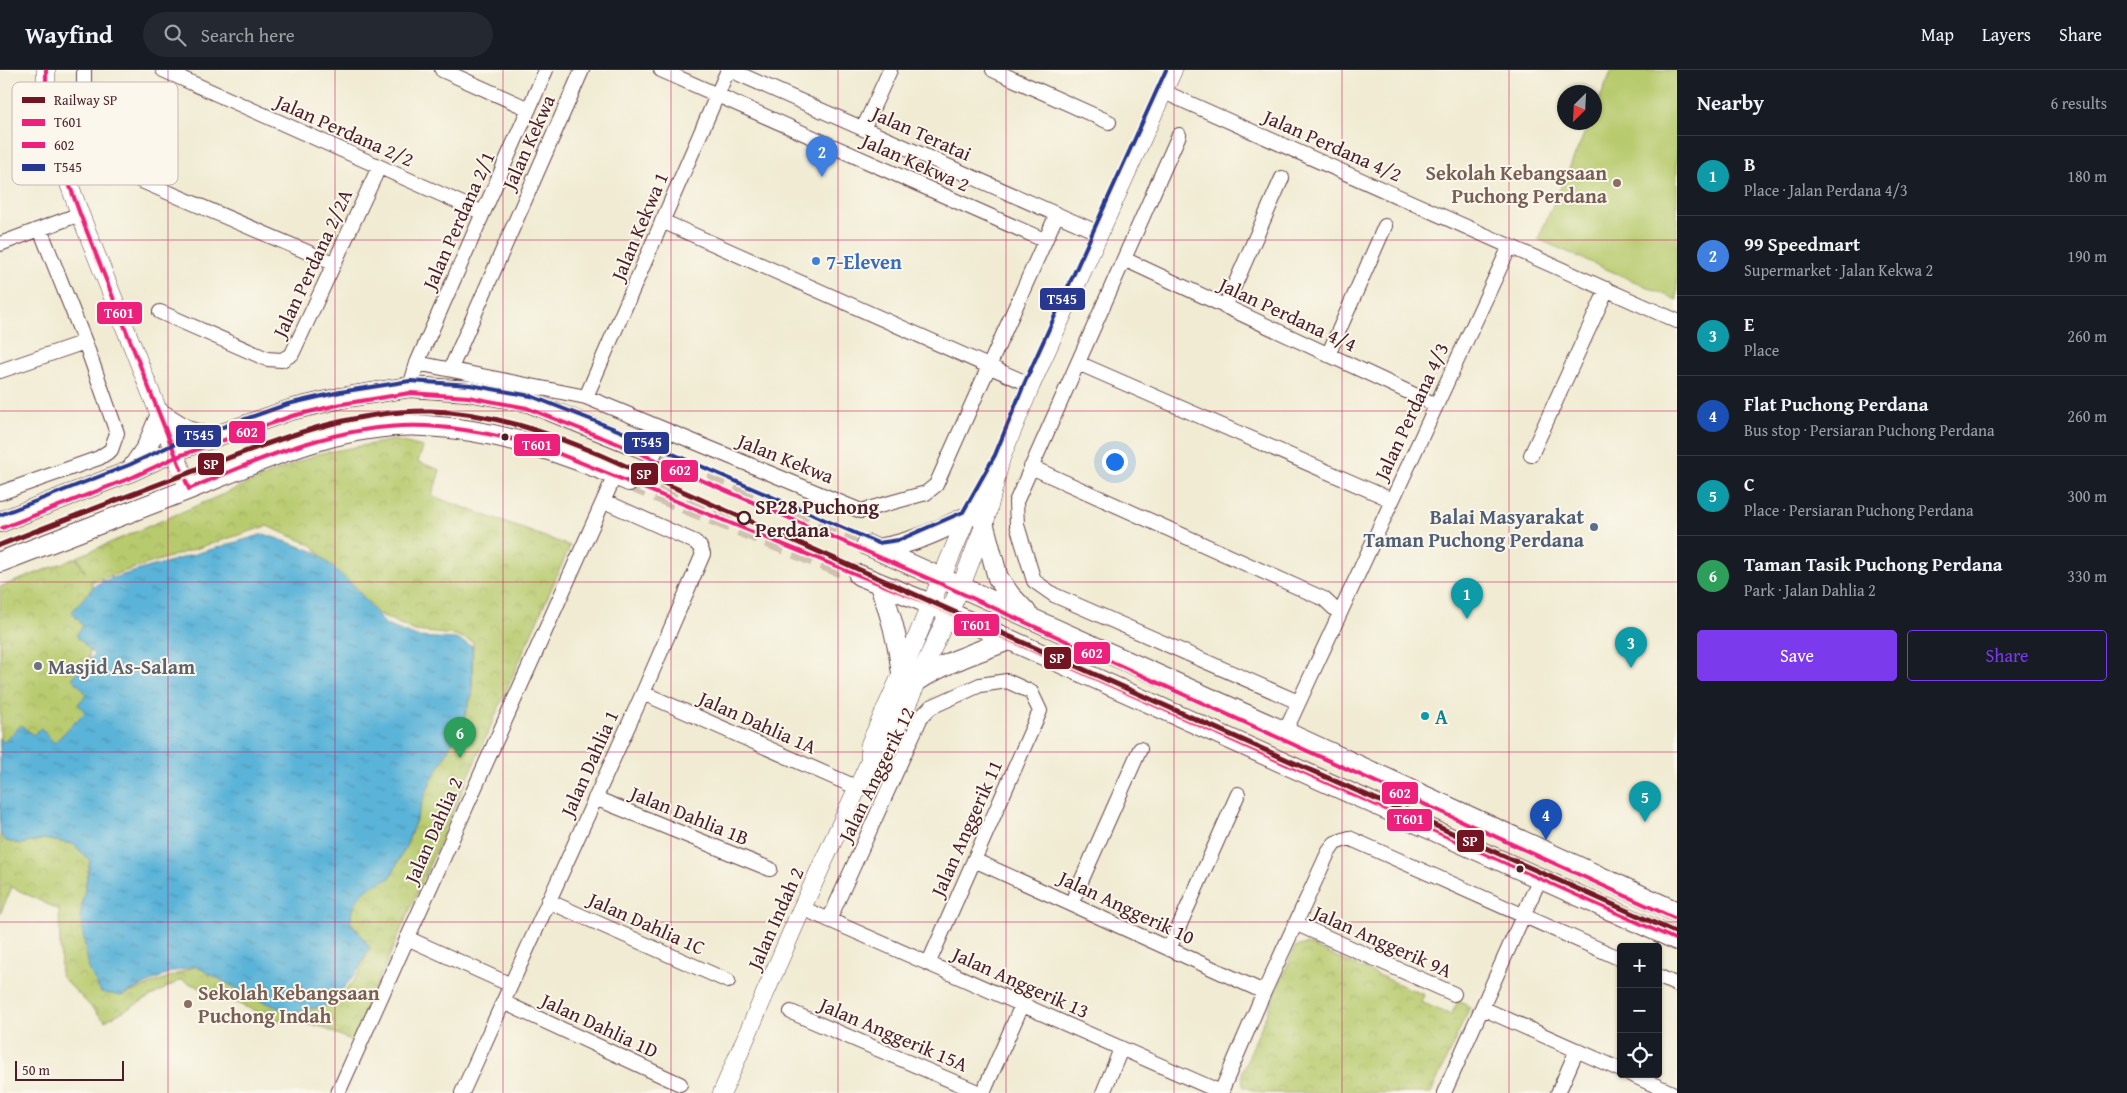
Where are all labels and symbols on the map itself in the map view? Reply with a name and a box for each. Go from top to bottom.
legend [12,82,178,185]
street label: Jalan Perdana 2/2 [269,85,419,173]
north arrow [1557,85,1602,130]
street label: Jalan Kekwa [493,89,562,197]
text: Railway SP [54,90,117,110]
street label: Jalan Teratai [865,97,977,168]
street label: Jalan Perdana 4/2 [1257,100,1407,188]
text: T601 [54,112,82,132]
street label: Jalan Kekwa 2 [855,124,975,199]
text: 602 [54,135,74,155]
pin: 2 [806,136,838,177]
street label: Jalan Perdana 2/1 [413,146,501,296]
text: T545 [54,157,82,177]
place label: Sekolah Kebangsaan Puchong Perdana [1425,158,1608,210]
street label: Jalan Kekwa 1 [602,167,675,287]
marker: Sekolah Kebangsaan Puchong Perdana [1611,177,1623,189]
street label: Jalan Perdana 2/2A [264,184,359,345]
place label: 7-Eleven [826,247,902,276]
marker: 7-Eleven [810,255,822,267]
street label: Jalan Perdana 4/4 [1212,268,1361,359]
line badge: T545 [1039,287,1086,311]
text: T545 [1047,289,1077,309]
line badge: T601 [96,301,143,325]
text: T601 [104,303,134,323]
street label: Jalan Perdana 4/3 [1365,338,1456,487]
line badge: 602 [228,420,266,444]
text: 602 [236,422,258,442]
line badge: T545 [175,424,222,448]
street label: Jalan Kekwa [731,424,839,491]
text: T545 [184,425,214,445]
line badge: T545 [623,431,670,455]
unlabelled marker [500,432,510,442]
text: T545 [632,432,662,452]
line badge: T601 [513,433,561,457]
text: T601 [522,435,552,455]
your location [1102,449,1128,475]
line badge: SP [197,452,225,476]
text: SP [203,454,219,474]
line badge: 602 [660,459,699,483]
text: 602 [669,460,691,480]
line badge: SP [630,462,659,486]
text: SP [636,464,652,484]
place label: SP28 Puchong Perdana [755,492,880,544]
place label: Balai Masyarakat Taman Puchong Perdana [1364,502,1585,554]
marker: SP28 Puchong Perdana [737,511,751,525]
marker: Balai Masyarakat Taman Puchong Perdana [1588,521,1600,533]
pin: 1 [1451,578,1483,619]
line badge: T601 [953,613,1000,637]
text: T601 [961,615,991,635]
pin: 3 [1615,627,1647,668]
line badge: 602 [1073,641,1111,665]
text: 602 [1081,643,1103,663]
line badge: SP [1043,646,1072,670]
text: SP [1049,648,1065,668]
place label: Masjid As-Salam [48,652,195,681]
marker: Masjid As-Salam [32,660,44,672]
street label: Jalan Dahlia 1A [692,682,822,761]
street label: Jalan Anggerik 12 [829,702,921,849]
place label: A [1435,702,1448,731]
street label: Jalan Dahlia 1 [551,705,625,824]
marker: A [1419,710,1431,722]
pin: 6 [444,717,476,758]
street label: Jalan Anggerik 11 [922,755,1009,904]
street label: Jalan Dahlia 2 [395,772,469,891]
street label: Jalan Dahlia 1B [624,777,754,852]
line badge: 602 [1381,781,1419,805]
pin: 5 [1629,781,1661,822]
text: 602 [1389,783,1411,803]
pin: 4 [1530,799,1562,840]
line badge: T601 [1386,808,1433,832]
text: T601 [1394,809,1424,829]
line badge: SP [1456,829,1485,853]
text: SP [1462,831,1478,851]
street label: Jalan Indah 2 [738,862,810,977]
street label: Jalan Anggerik 10 [1052,862,1200,951]
unlabelled marker [1515,864,1525,874]
street label: Jalan Dahlia 1C [581,883,710,962]
street label: Jalan Anggerik 9A [1306,896,1457,985]
street label: Jalan Anggerik 13 [945,938,1094,1025]
place label: Sekolah Kebangsaan Puchong Indah [198,978,380,1030]
street label: Jalan Dahlia 1D [534,984,663,1065]
street label: Jalan Anggerik 15A [812,988,973,1078]
marker: Sekolah Kebangsaan Puchong Indah [182,998,194,1010]
scale bar [15,1058,124,1081]

